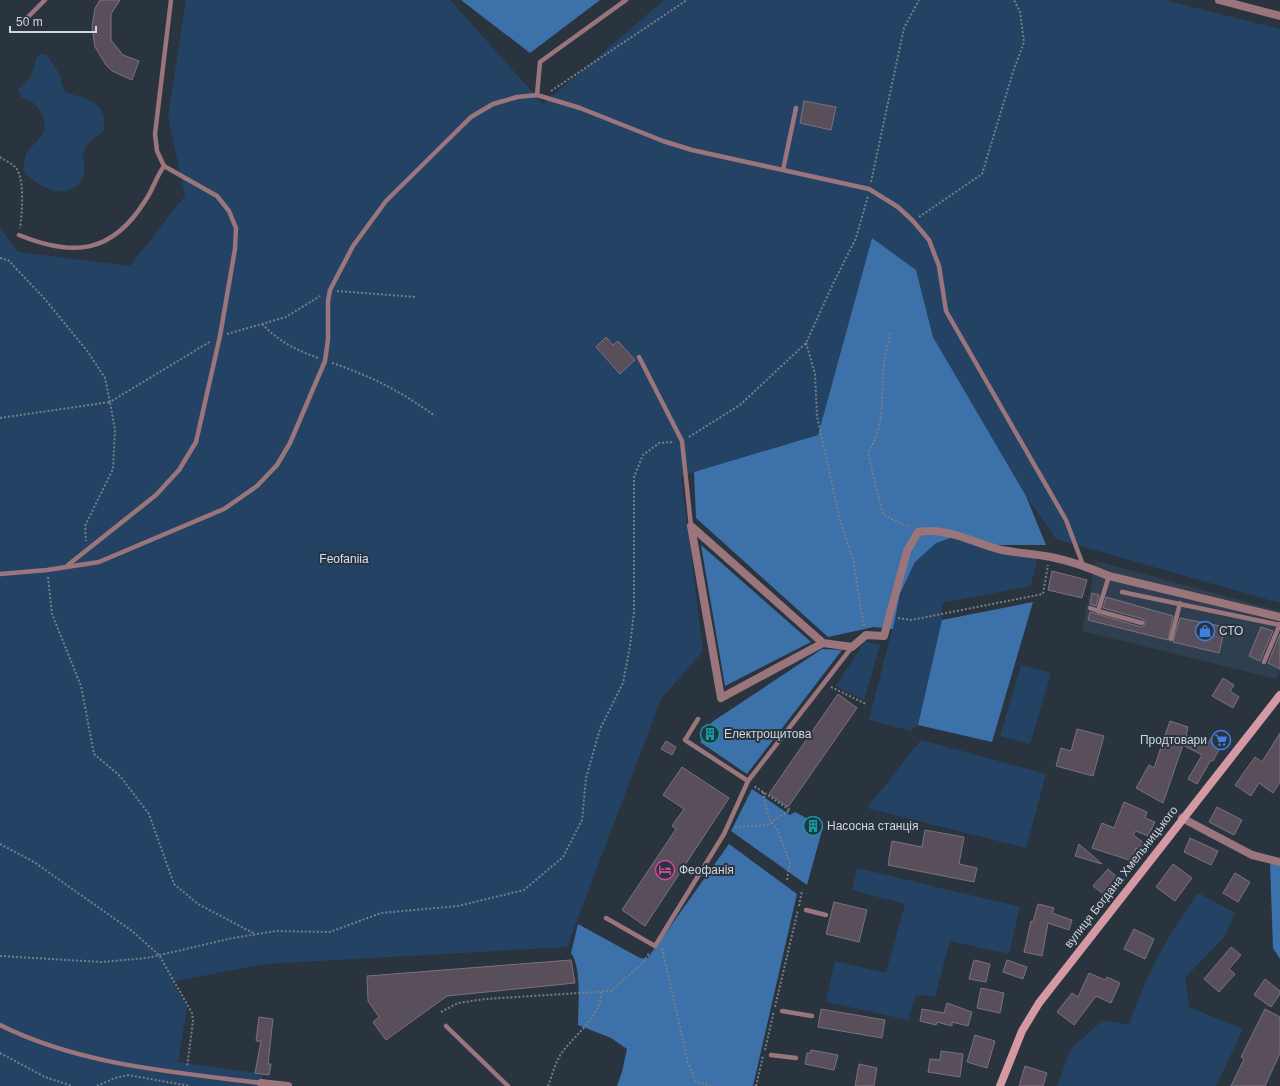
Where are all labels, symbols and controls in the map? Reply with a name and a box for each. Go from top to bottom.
scale bar [10,8,96,34]
text: 50 m [16,15,43,29]
park label: Feofaniia [319,552,369,566]
shop icon: СТО [1194,620,1216,642]
place label: СТО [1219,624,1243,638]
building icon: Електрощитова [699,723,721,745]
place label: Електрощитова [724,727,812,741]
supermarket icon: Продтовари [1210,729,1232,751]
place label: Продтовари [1140,733,1207,747]
street label: вулиця Богдана Хмельницького [1061,803,1181,951]
building icon: Насосна станція [802,815,824,837]
place label: Насосна станція [827,819,918,833]
hotel icon: Феофанія [654,859,676,881]
place label: Феофанія [679,863,734,877]

